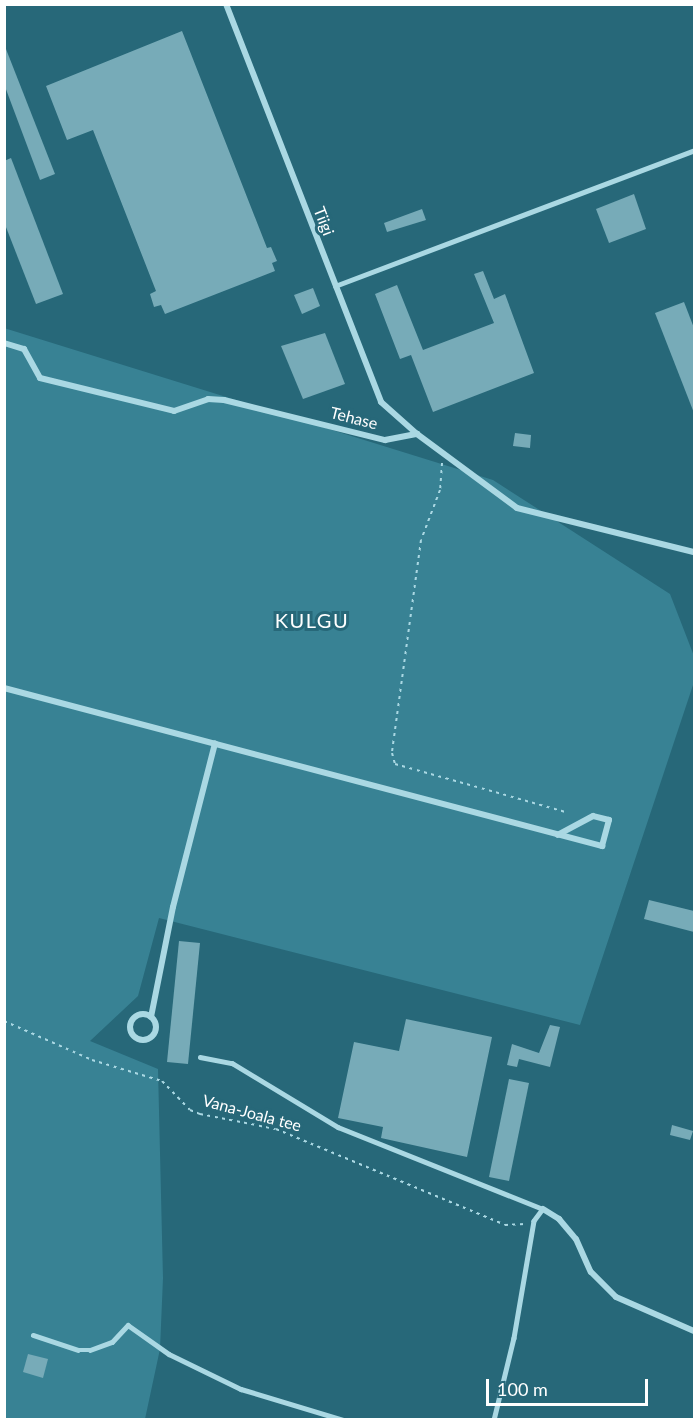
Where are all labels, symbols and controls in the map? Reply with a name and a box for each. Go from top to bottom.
street label: Tiigi [310,204,338,238]
street label: Tehase [328,403,380,433]
district label: KULGU [275,608,349,632]
street label: Vana-Joala tee [201,1091,303,1135]
scale bar [489,1367,651,1405]
text: 100 m [497,1378,548,1400]

